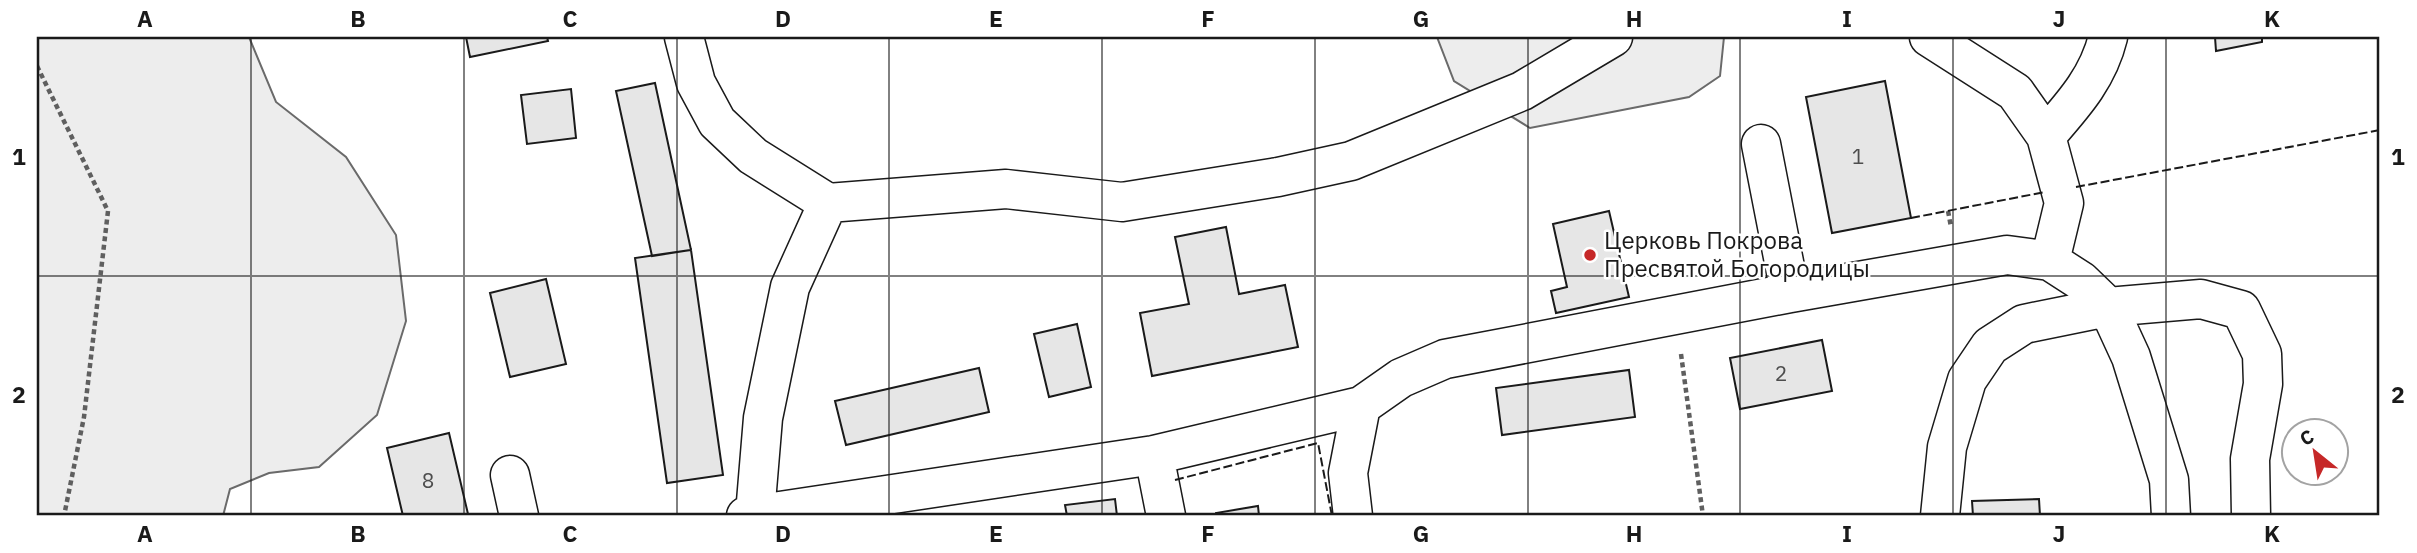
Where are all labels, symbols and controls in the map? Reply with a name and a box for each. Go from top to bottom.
text: A [137,3,153,33]
text: B [350,3,366,33]
text: C [563,3,578,33]
text: D [775,3,791,33]
text: E [989,3,1003,33]
text: F [1201,3,1215,33]
text: G [1413,3,1429,33]
text: H [1626,3,1642,33]
text: I [1842,3,1852,33]
text: J [2053,3,2065,33]
text: K [2264,3,2280,33]
text: 1 [12,141,26,171]
text: 1 [2391,141,2405,171]
house number: 1 [1852,142,1864,170]
place label: Церковь Покрова Пресвятой Богородицы [1604,224,1870,284]
marker: Церковь Покрова Пресвятой Богородицы [1582,247,1598,263]
house number: 2 [1775,359,1787,387]
text: 2 [12,379,26,409]
text: 2 [2391,379,2405,409]
north arrow [2280,416,2350,486]
text: С [2295,424,2318,451]
house number: 8 [422,466,434,494]
text: A [137,518,153,548]
text: B [350,518,366,548]
text: C [563,518,578,548]
text: D [775,518,791,548]
text: E [989,518,1003,548]
text: F [1201,518,1215,548]
text: G [1413,518,1429,548]
text: H [1626,518,1642,548]
text: I [1842,518,1852,548]
text: J [2053,518,2065,548]
text: K [2264,518,2280,548]

